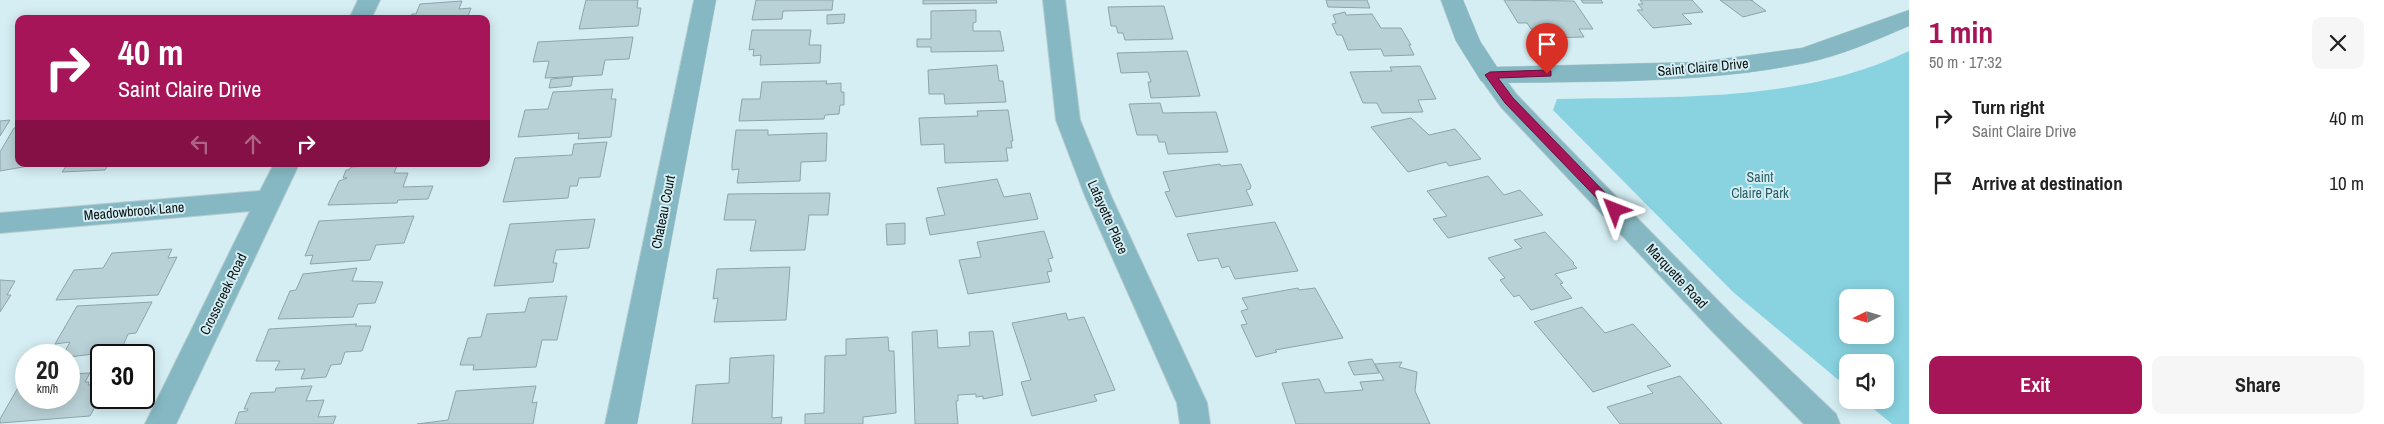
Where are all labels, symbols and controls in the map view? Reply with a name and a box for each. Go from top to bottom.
text: 1 min [1929,12,1993,52]
button: close [2312,17,2364,69]
pin [1526,23,1568,74]
text: 40 m [118,29,183,76]
icon: arrive [1533,30,1561,58]
icon: right [35,35,100,100]
text: 50 m · 17:32 [1929,51,2002,73]
street label: Saint Claire Drive [1657,54,1749,80]
text: Saint Claire Drive [118,74,261,104]
text: Turn right [1972,94,2044,120]
icon: right [1929,104,1957,132]
text: 40 m [2329,105,2364,131]
text: Saint Claire Drive [1972,120,2076,142]
icon: left [186,130,214,158]
icon: ahead [239,130,267,158]
icon: right [292,130,320,158]
park label: Saint Claire Park [1731,168,1789,202]
icon: arrive [1929,169,1957,197]
text: Arrive at destination [1972,170,2123,196]
text: 10 m [2329,170,2364,196]
street label: Chateau Court [647,174,679,250]
street label: Lafayette Place [1084,177,1132,257]
position arrow [1588,183,1640,235]
street label: Meadowbrook Lane [83,198,185,224]
street label: Marquette Road [1642,240,1712,312]
street label: Crosscreek Road [195,250,251,338]
north arrow [1839,289,1894,344]
map controls [1839,289,1894,409]
speed limit sign: 30 [90,344,155,409]
text: 20 [36,353,59,387]
button: sound [1839,354,1894,409]
button: Exit [1929,356,2142,414]
button: Share [2152,356,2364,414]
text: km/h [37,381,58,397]

